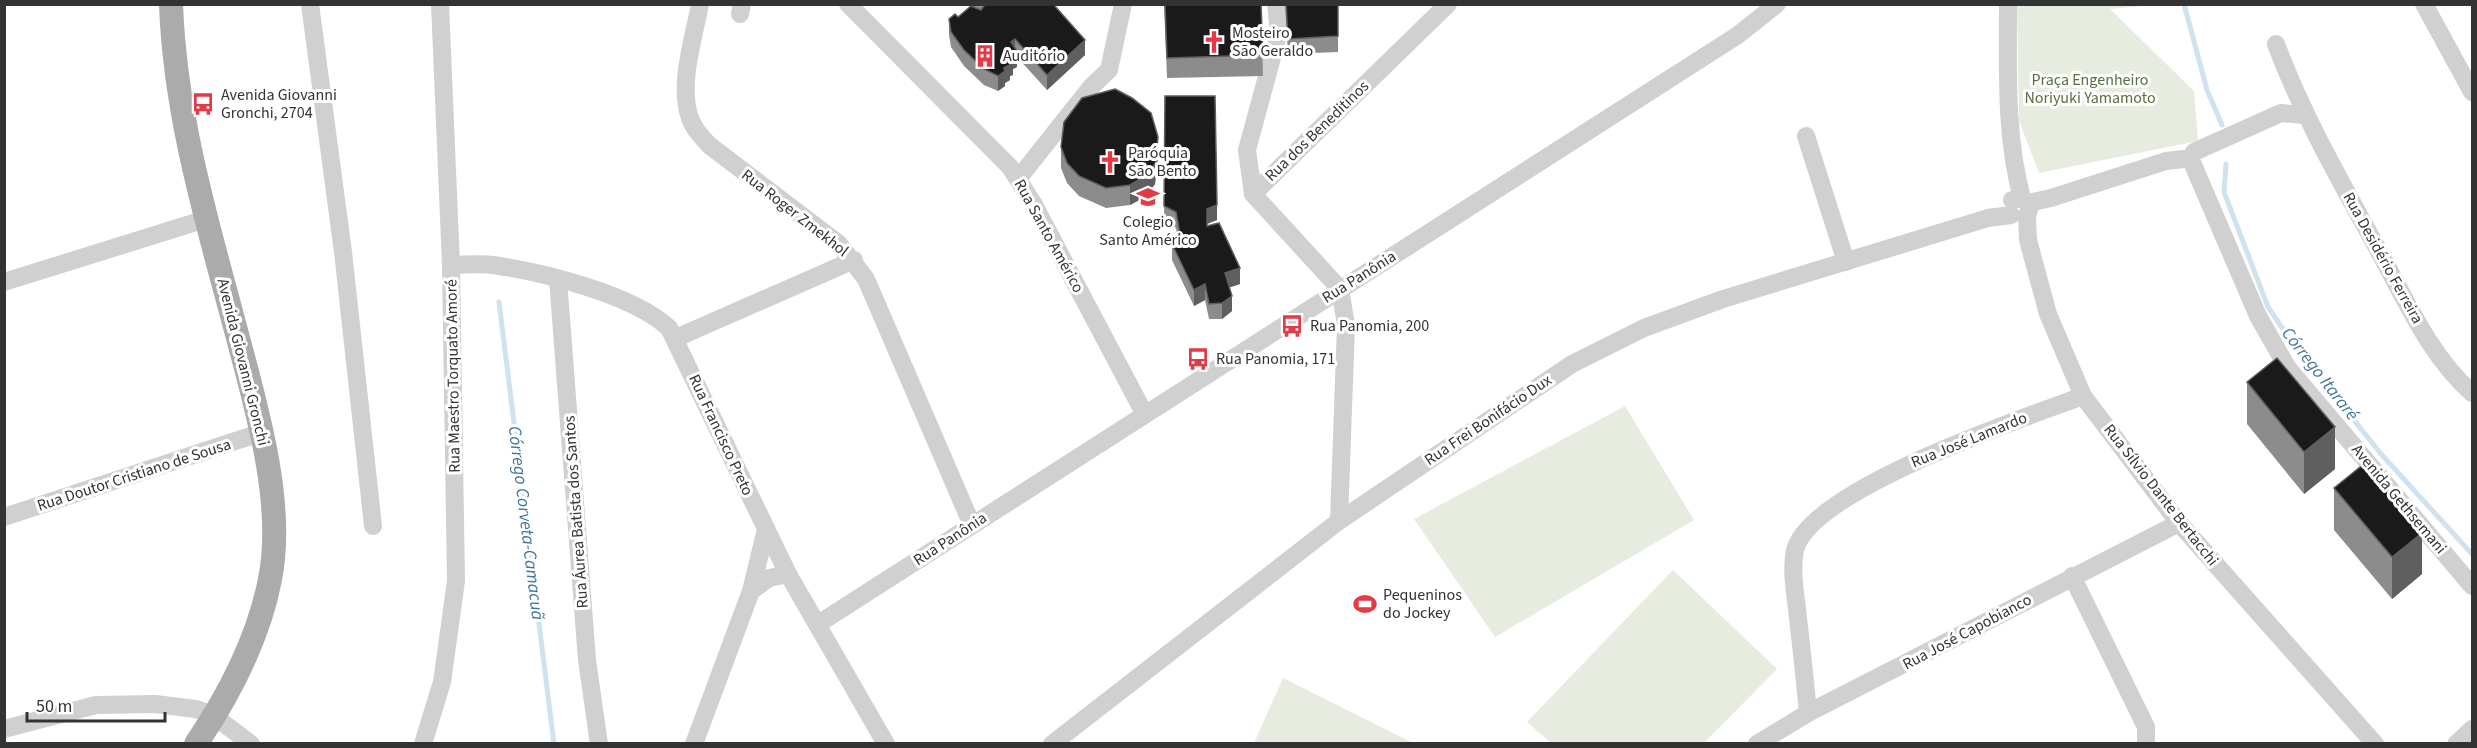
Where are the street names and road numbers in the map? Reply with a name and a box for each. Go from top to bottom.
street label: Rua dos Beneditinos [1260,75,1374,186]
street label: Rua Roger Zmekhol [737,164,853,262]
street label: Rua Santo Américo [1009,175,1089,297]
street label: Rua Desidério Ferreira [2338,188,2428,328]
street label: Rua Panônia [1318,245,1400,309]
street label: Avenida Giovanni Gronchi [212,276,274,448]
street label: Rua Maestro Torquato Amoré [440,279,466,473]
street label: Rua Frei Bonifácio Dux [1420,369,1556,471]
street label: Rua Francisco Preto [683,371,759,499]
street label: Rua José Lamardo [1908,407,2030,473]
street label: Rua Áurea Batista dos Santos [558,414,594,609]
street label: Rua Sílvio Dante Bertacchi [2099,419,2223,571]
street label: Rua Doutor Cristiano de Sousa [34,433,234,517]
street label: Avenida Gethsemani [2346,439,2452,559]
street label: Rua Panônia [909,507,991,571]
street label: Rua José Capobianco [1899,589,2035,675]

